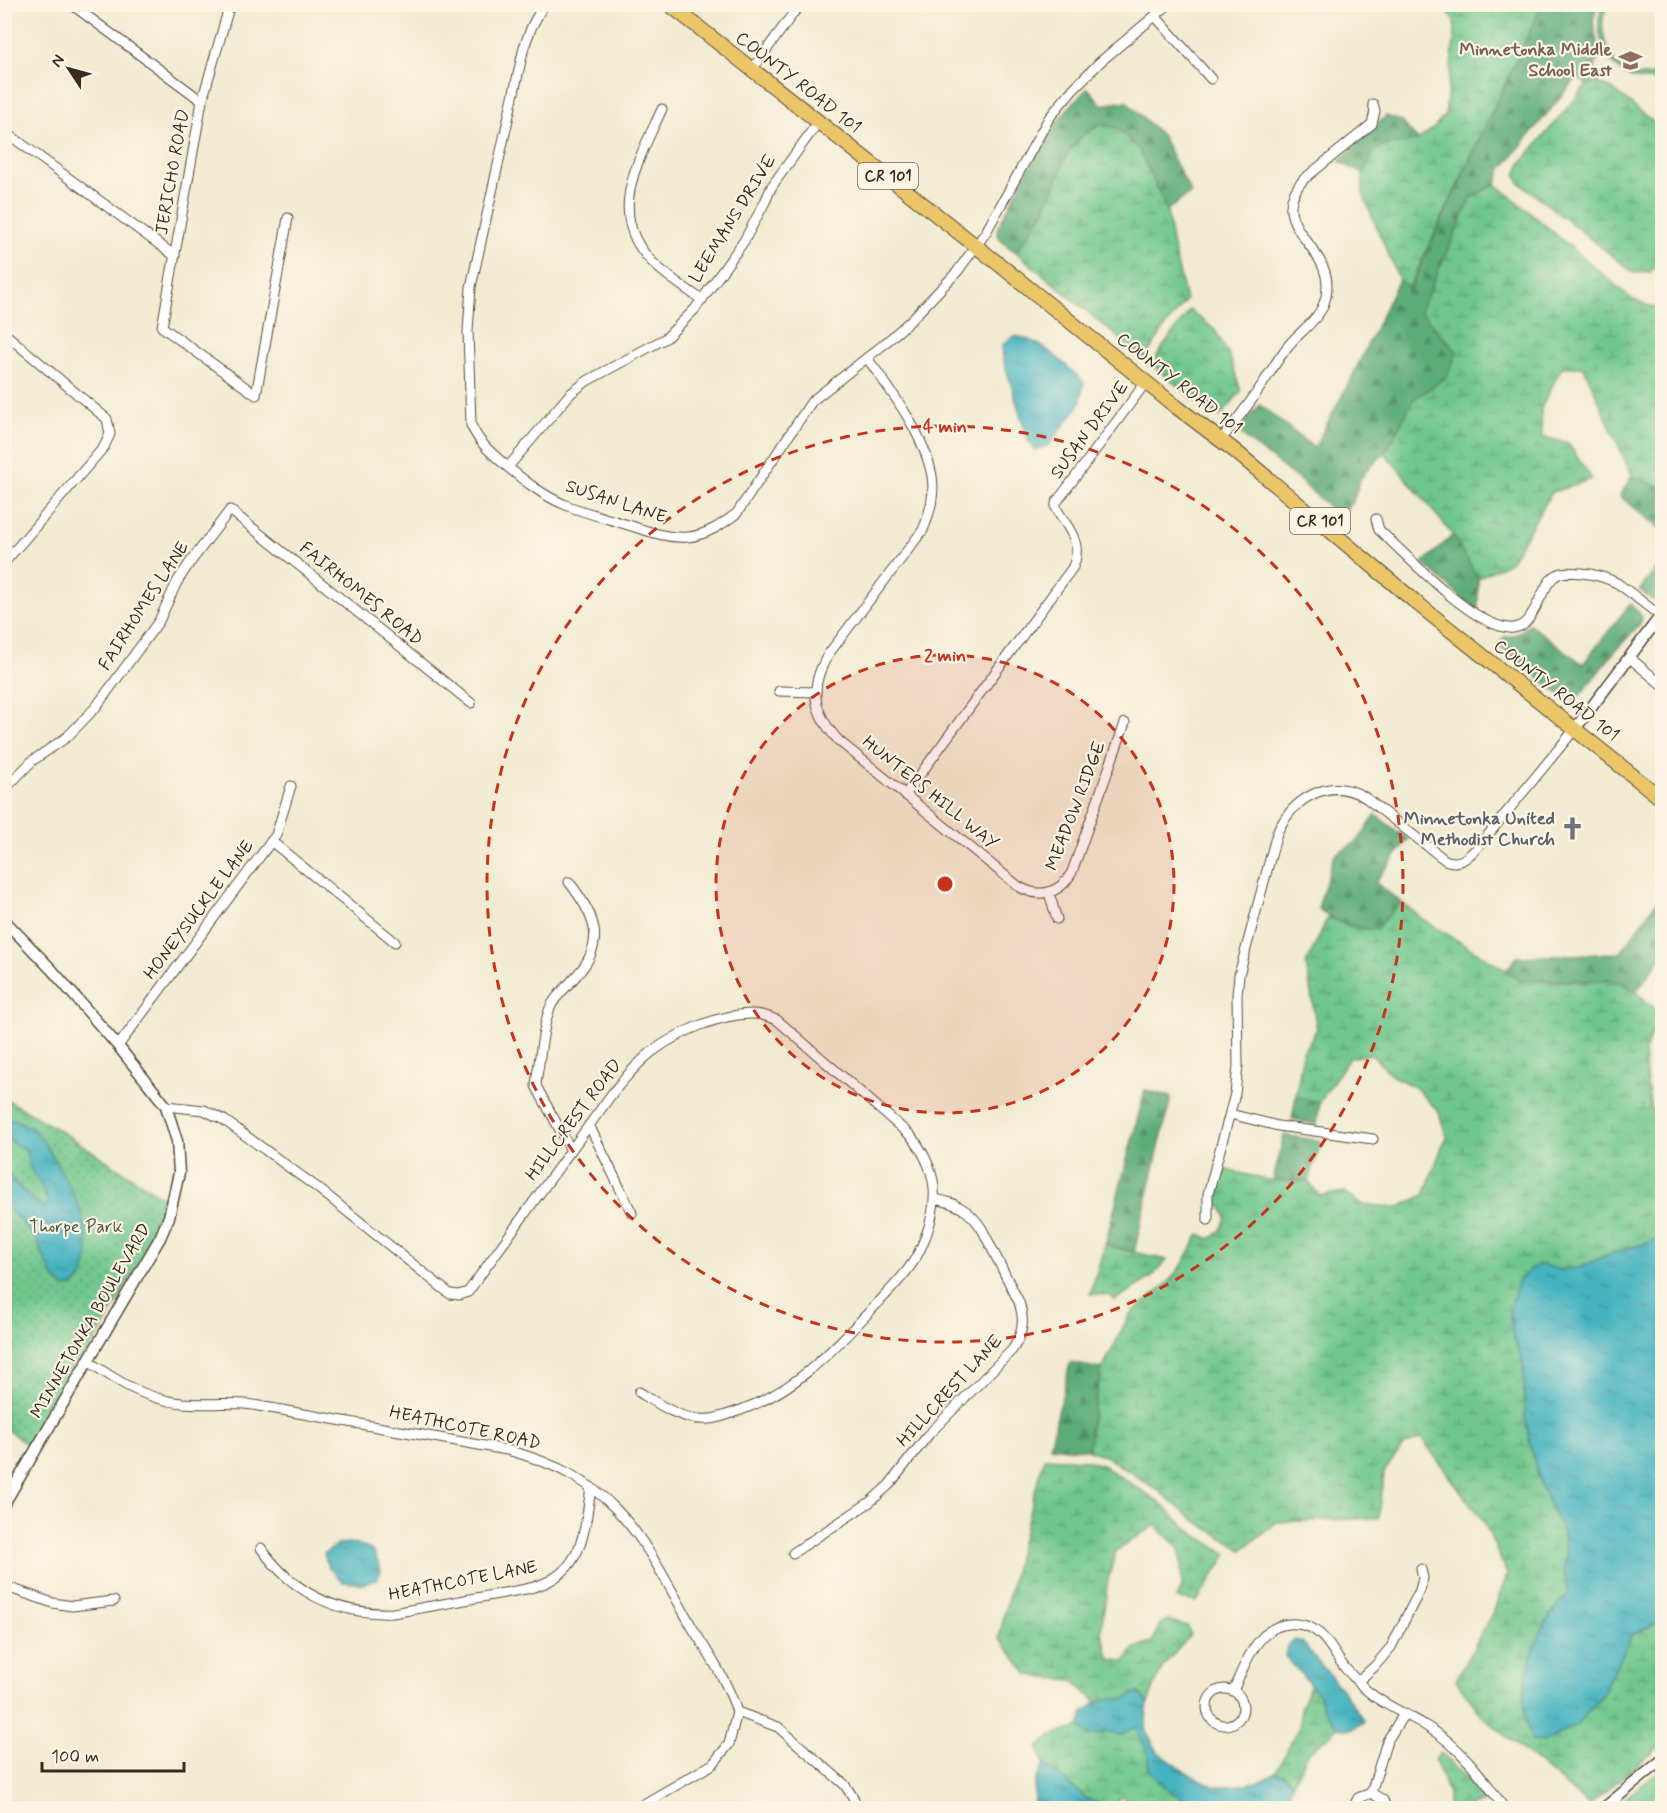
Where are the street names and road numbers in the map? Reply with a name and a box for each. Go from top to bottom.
street label: COUNTY ROAD 101 [730,26,866,140]
street label: JERICHO ROAD [150,107,196,237]
street label: LEEMANS DRIVE [684,150,782,288]
road number: CR 101 [858,163,918,189]
street label: COUNTY ROAD 101 [1111,327,1247,441]
street label: SUSAN DRIVE [1045,376,1135,484]
street label: SUSAN LANE [563,474,669,530]
road number: CR 101 [1290,508,1350,534]
street label: FAIRHOMES LANE [93,537,195,675]
street label: FAIRHOMES ROAD [294,537,428,651]
street label: COUNTY ROAD 101 [1488,634,1624,748]
street label: HUNTERS HILL WAY [857,730,1004,856]
street label: MEADOW RIDGE [1040,737,1112,874]
street label: HONEYSUCKLE LANE [138,835,260,985]
street label: HILLCREST ROAD [520,1054,628,1186]
street label: MINNETONKA BOULEVARD [25,1219,157,1423]
street label: HILLCREST LANE [892,1329,1009,1452]
street label: HEATHCOTE ROAD [387,1400,543,1456]
street label: HEATHCOTE LANE [387,1555,539,1607]

